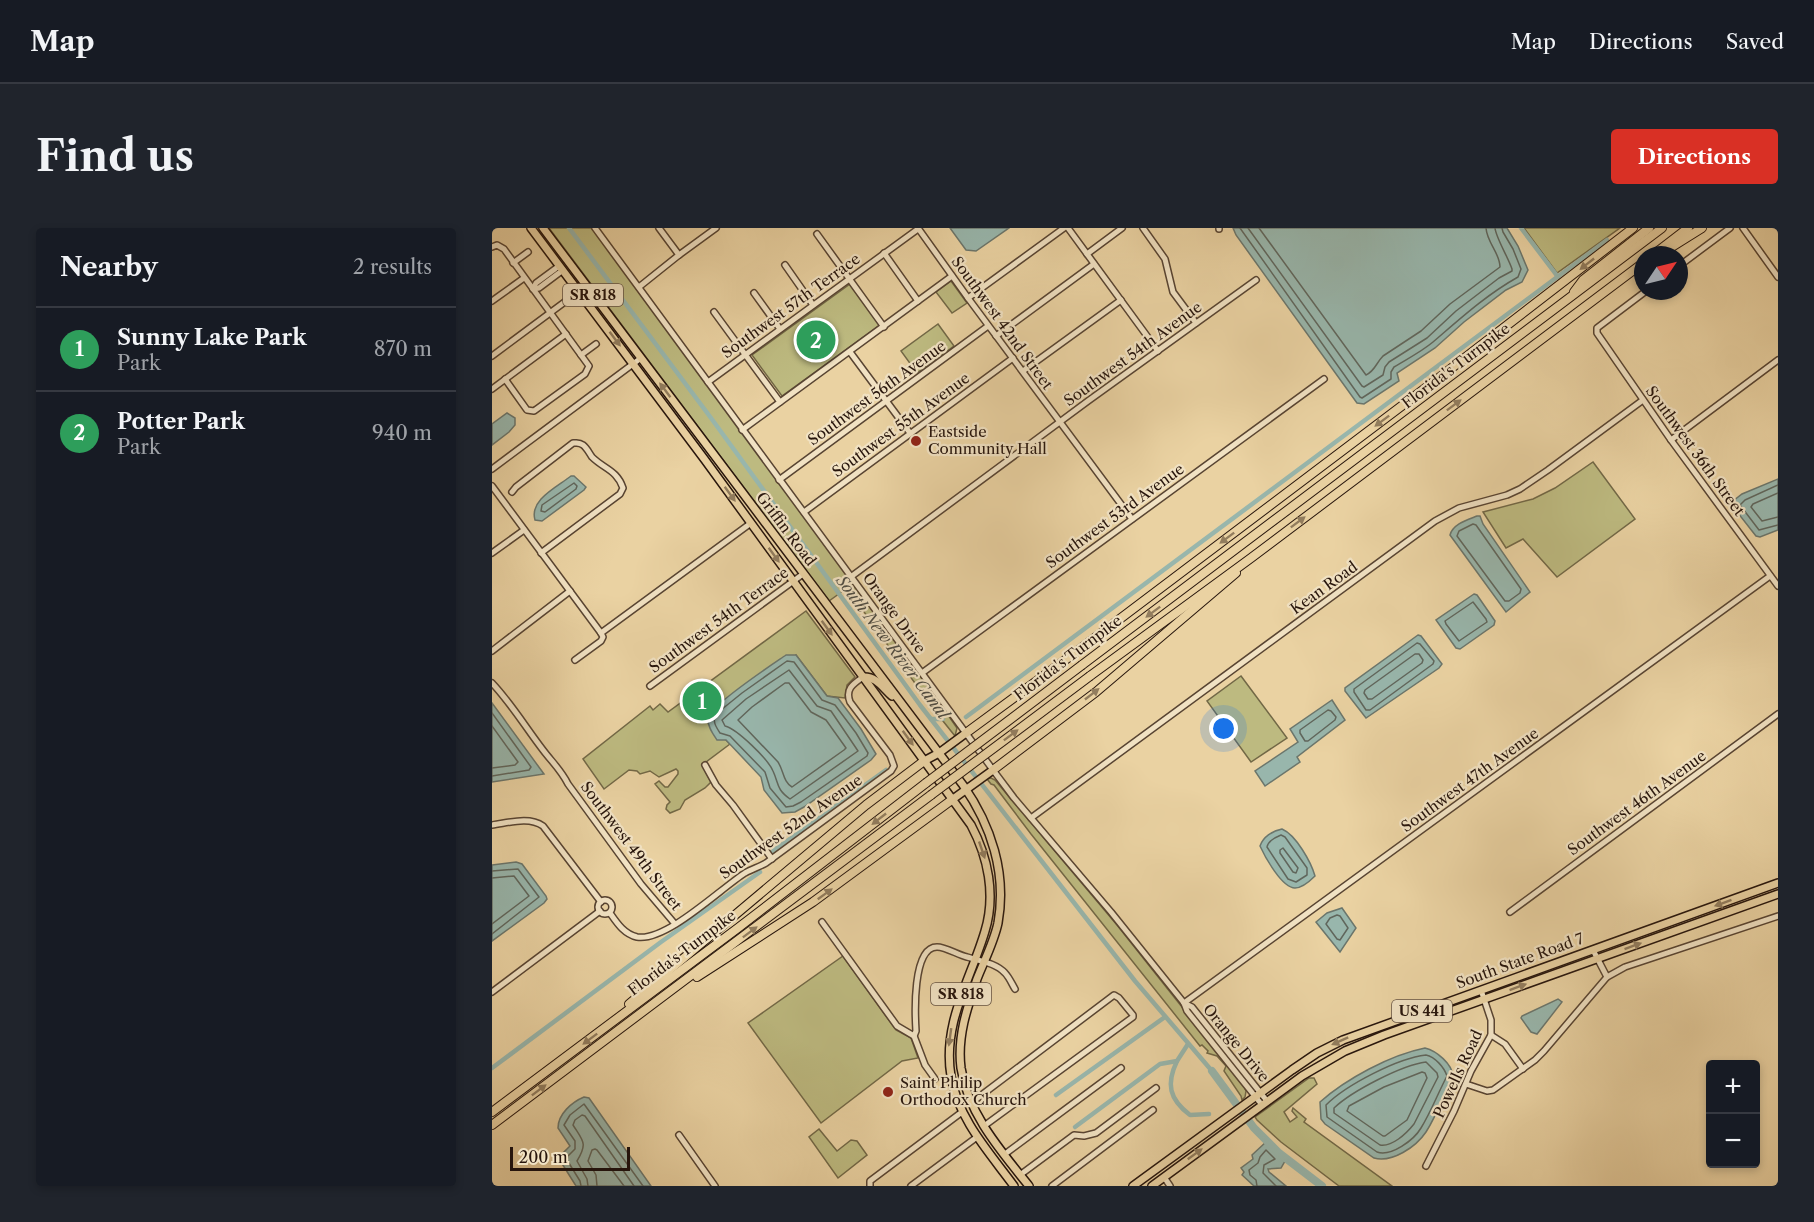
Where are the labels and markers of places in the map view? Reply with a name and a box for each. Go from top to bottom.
pin: 2 [796,318,836,362]
place label: Eastside Community Hall [928,422,1047,458]
marker: Eastside Community Hall [909,434,923,448]
pin: 1 [682,678,722,724]
place label: Saint Philip Orthodox Church [900,1073,1027,1109]
marker: Saint Philip Orthodox Church [881,1085,895,1099]

